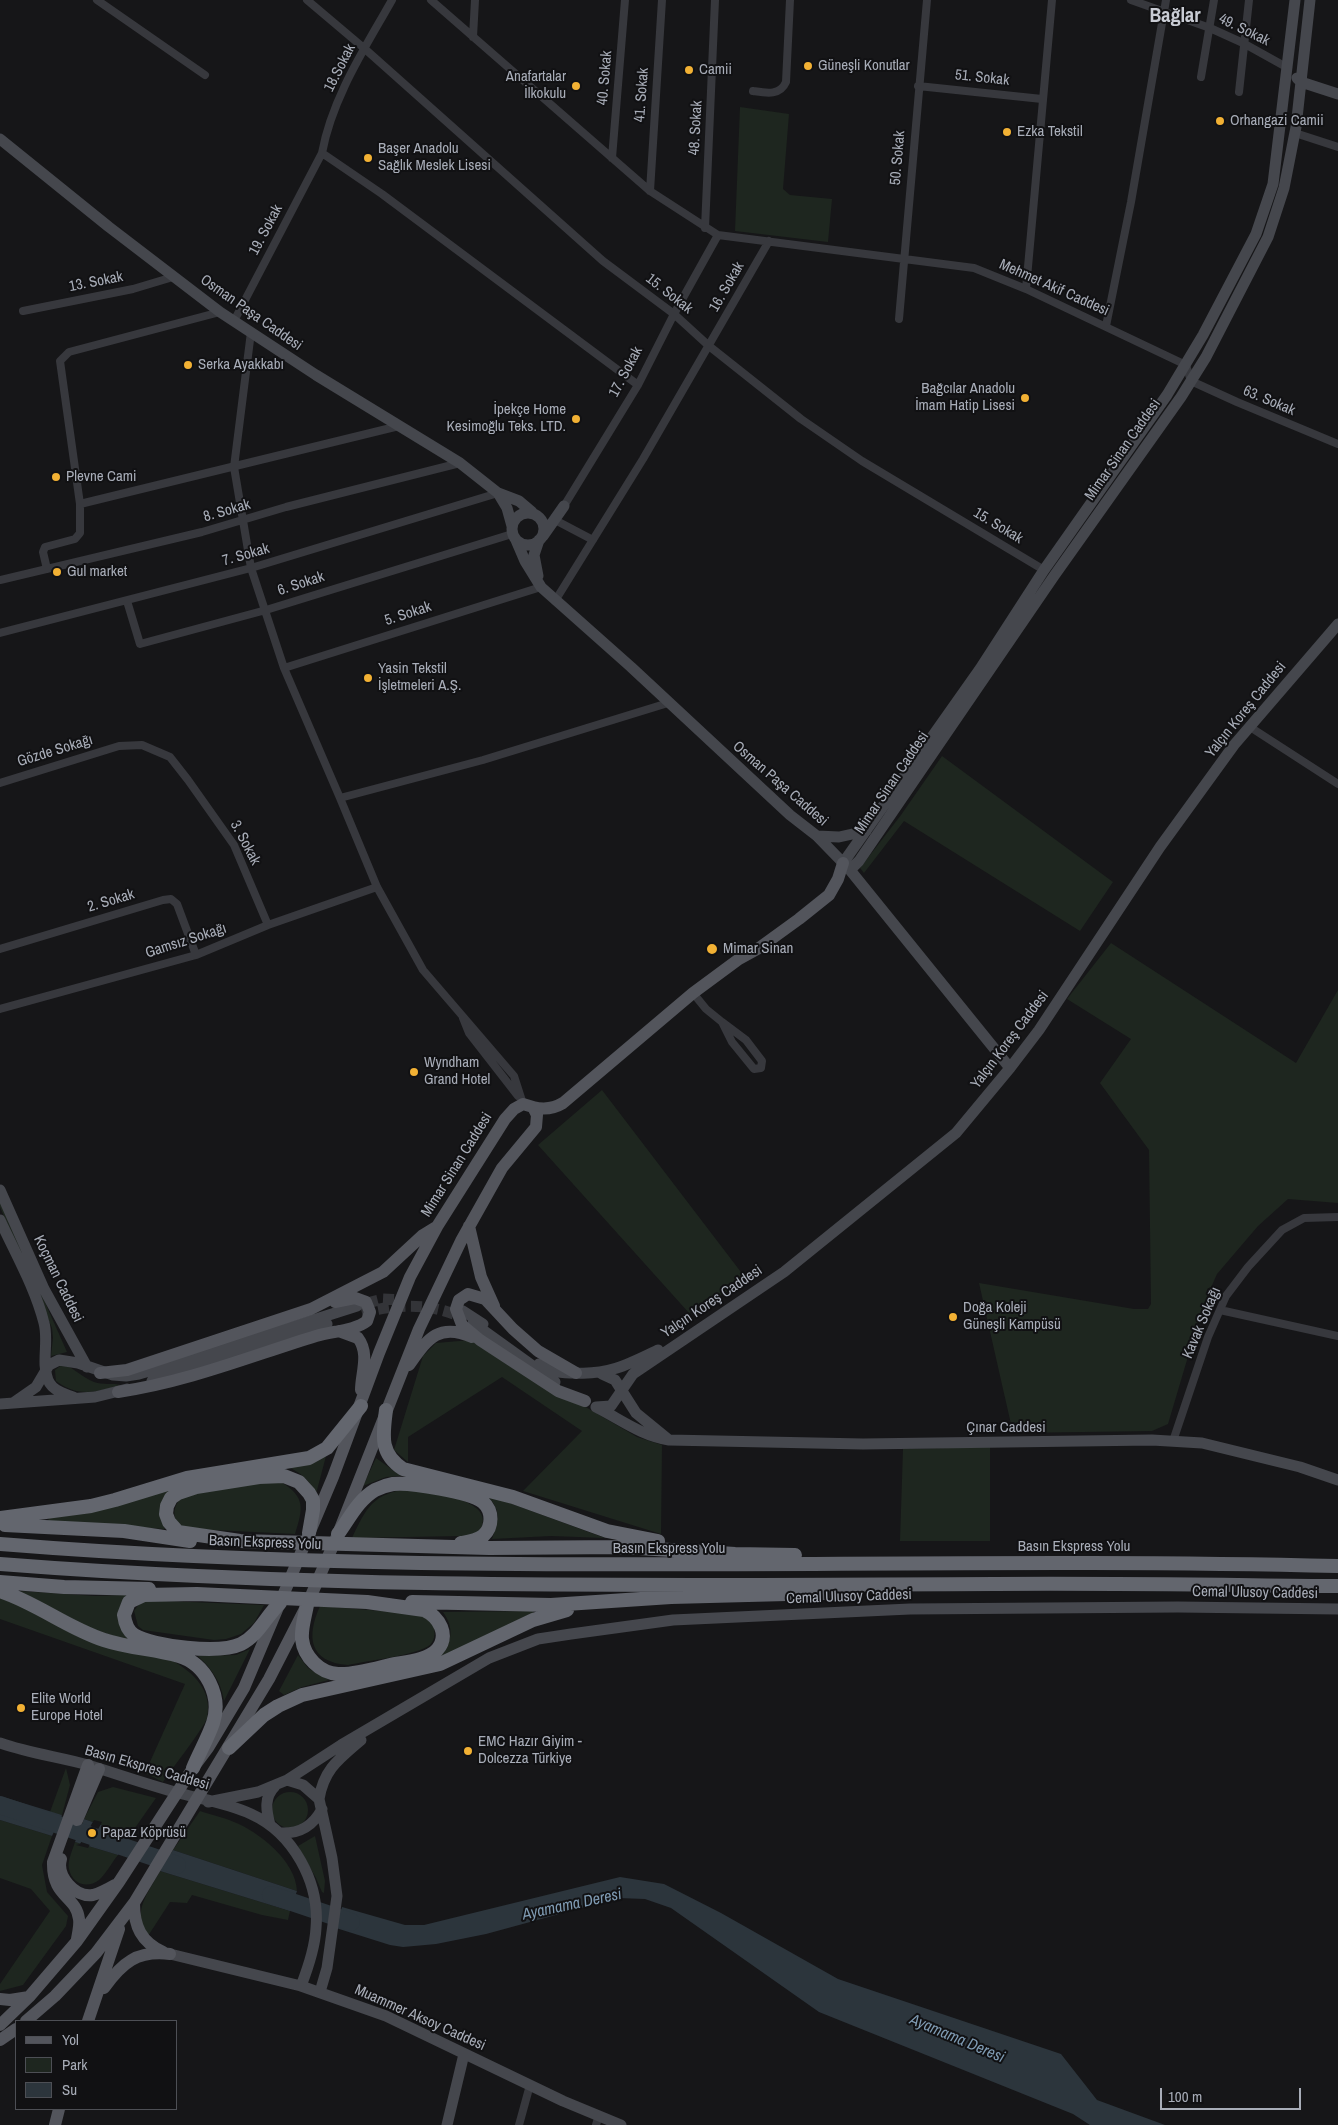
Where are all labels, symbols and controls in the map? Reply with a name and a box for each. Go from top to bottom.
district label: Bağlar [1149,5,1201,29]
street label: 49. Sokak [1215,10,1273,50]
street label: 18.Sokak [320,41,360,95]
street label: 40. Sokak [594,50,616,106]
place label: Güneşli Konutlar [818,57,910,75]
marker: Güneşli Konutlar [802,60,814,72]
place label: Camii [699,61,732,79]
marker: Camii [683,64,695,76]
street label: 51. Sokak [954,66,1010,90]
street label: 41. Sokak [631,67,653,123]
place label: Anafartalar İlkokulu [506,68,566,103]
marker: Anafartalar İlkokulu [570,80,582,92]
street label: 48. Sokak [686,100,706,156]
place label: Orhangazi Camii [1230,112,1324,130]
marker: Orhangazi Camii [1214,115,1226,127]
place label: Ezka Tekstil [1017,123,1083,141]
marker: Ezka Tekstil [1001,126,1013,138]
street label: 50. Sokak [887,130,909,186]
place label: Başer Anadolu Sağlık Meslek Lisesi [378,140,491,175]
marker: Başer Anadolu Sağlık Meslek Lisesi [362,152,374,164]
street label: 19. Sokak [245,202,287,258]
street label: Mehmet Akif Caddesi [996,256,1112,320]
street label: 16. Sokak [706,259,748,315]
street label: 13. Sokak [67,268,125,296]
street label: 15. Sokak [642,270,696,318]
street label: Osman Paşa Caddesi [197,271,305,355]
street label: 17. Sokak [605,344,647,400]
place label: Serka Ayakkabı [198,356,284,374]
marker: Serka Ayakkabı [182,359,194,371]
place label: Bağcılar Anadolu İmam Hatip Lisesi [915,380,1015,415]
street label: 63. Sokak [1240,382,1298,420]
marker: Bağcılar Anadolu İmam Hatip Lisesi [1019,392,1031,404]
street label: Mimar Sinan Caddesi [1081,396,1165,504]
place label: İpekçe Home Kesimoğlu Teks. LTD. [447,401,566,436]
marker: İpekçe Home Kesimoğlu Teks. LTD. [570,413,582,425]
place label: Plevne Cami [66,468,136,486]
marker: Plevne Cami [50,471,62,483]
street label: 8. Sokak [202,496,252,526]
street label: 15. Sokak [970,504,1026,548]
street label: 7. Sokak [221,540,271,570]
place label: Gul market [67,563,127,581]
marker: Gul market [51,566,63,578]
street label: 6. Sokak [275,568,327,600]
street label: 5. Sokak [382,598,434,630]
street label: Yalçın Koreş Caddesi [1202,658,1290,762]
place label: Yasin Tekstil İşletmeleri A.Ş. [378,660,461,695]
marker: Yasin Tekstil İşletmeleri A.Ş. [362,672,374,684]
street label: Mimar Sinan Caddesi [851,728,933,838]
street label: Gözde Sokağı [15,731,95,771]
street label: Osman Paşa Caddesi [729,738,831,830]
street label: 3. Sokak [226,818,264,868]
street label: 2. Sokak [85,885,137,917]
street label: Gamsız Sokağı [143,919,229,963]
place label: Mimar Sinan [723,940,793,958]
marker: Mimar Sinan [705,942,719,956]
street label: Yalçın Koreş Caddesi [967,987,1053,1093]
place label: Wyndham Grand Hotel [424,1054,490,1089]
marker: Wyndham Grand Hotel [408,1066,420,1078]
street label: Mimar Sinan Caddesi [418,1110,496,1220]
street label: Koçman Caddesi [29,1233,87,1325]
street label: Yalçın Koreş Caddesi [658,1262,766,1342]
street label: Kavak Sokağı [1179,1285,1225,1361]
place label: Doğa Koleji Güneşli Kampüsü [963,1299,1061,1334]
marker: Doğa Koleji Güneşli Kampüsü [947,1311,959,1323]
street label: Çınar Caddesi [966,1419,1046,1437]
street label: Basın Ekspress Yolu [208,1532,322,1554]
street label: Basın Ekspress Yolu [1018,1538,1130,1556]
street label: Basın Ekspress Yolu [613,1540,725,1558]
street label: Cemal Ulusoy Caddesi [1192,1583,1318,1603]
street label: Cemal Ulusoy Caddesi [786,1586,912,1608]
place label: Elite World Europe Hotel [31,1690,103,1725]
marker: Elite World Europe Hotel [15,1702,27,1714]
place label: EMC Hazır Giyim - Dolcezza Türkiye [478,1733,582,1768]
street label: Basın Ekspres Caddesi [83,1742,211,1794]
marker: EMC Hazır Giyim - Dolcezza Türkiye [462,1745,474,1757]
place label: Papaz Köprüsü [102,1824,186,1842]
marker: Papaz Köprüsü [86,1827,98,1839]
water label: Ayamama Deresi [521,1885,623,1925]
street label: Muammer Aksoy Caddesi [352,1981,488,2055]
water label: Ayamama Deresi [907,2010,1007,2068]
legend [15,2020,178,2110]
text: Yol [62,2029,79,2050]
text: Park [62,2054,87,2075]
scale bar [1163,2078,1304,2110]
text: Su [62,2079,77,2100]
text: 100 m [1168,2086,1202,2107]

